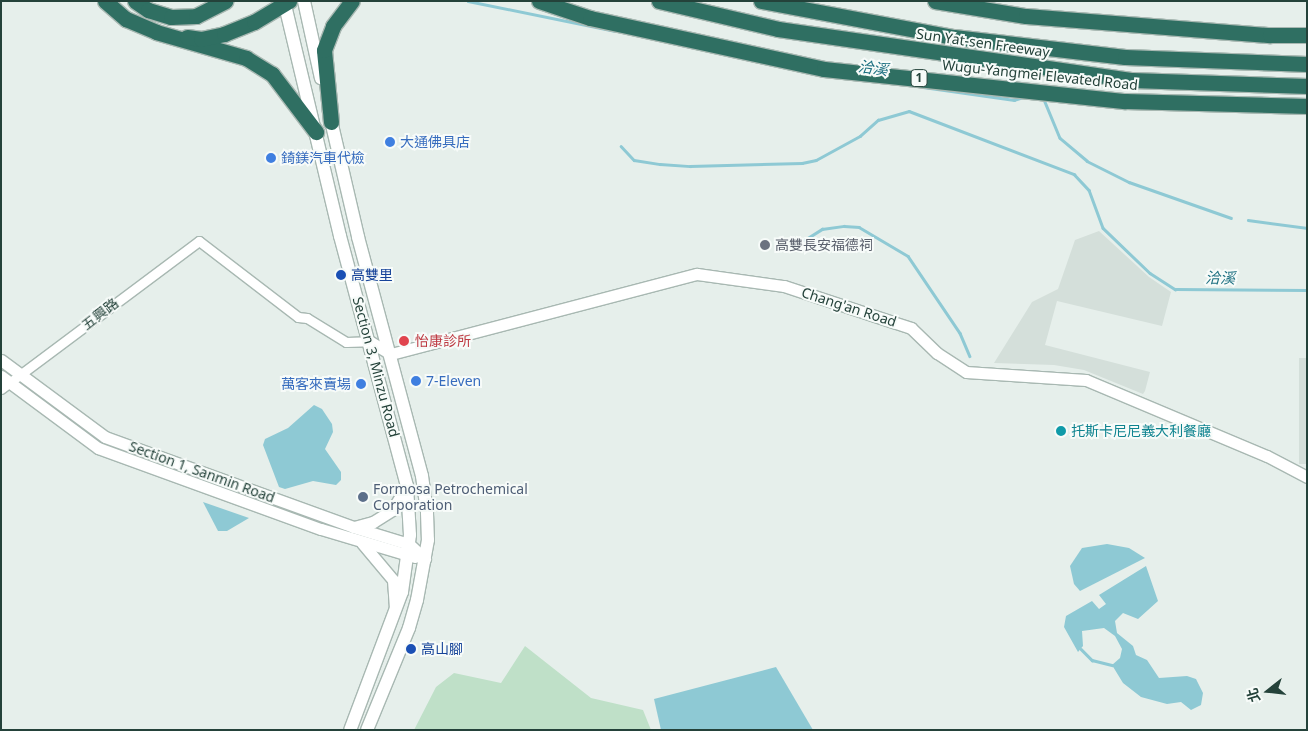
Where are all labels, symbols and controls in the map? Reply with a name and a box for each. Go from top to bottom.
street label: Sun Yat-sen Freeway [915,25,1051,61]
street label: Wugu-Yangmei Elevated Road [941,56,1139,94]
water label: 洽溪 [857,57,889,79]
road number: 1 [910,68,928,88]
place label: 大通佛具店 [400,134,470,150]
marker: 大通佛具店 [384,136,396,148]
place label: 錡鎂汽車代檢 [281,150,365,166]
marker: 錡鎂汽車代檢 [265,152,277,164]
place label: 高雙長安福德祠 [775,237,873,253]
marker: 高雙長安福德祠 [759,239,771,251]
place label: 高雙里 [351,267,393,283]
marker: 高雙里 [335,269,347,281]
water label: 洽溪 [1205,269,1235,287]
street label: Chang'an Road [799,284,899,330]
street label: 五興路 [78,294,122,334]
street label: Section 3, Minzu Road [349,295,403,439]
place label: 怡康診所 [415,333,471,349]
marker: 怡康診所 [397,334,411,348]
place label: 7-Eleven [426,373,481,389]
marker: 7-Eleven [410,375,422,387]
place label: 萬客來賣場 [281,376,351,392]
marker: 萬客來賣場 [355,378,367,390]
place label: 托斯卡尼尼義大利餐廳 [1071,423,1211,439]
marker: 托斯卡尼尼義大利餐廳 [1055,425,1067,437]
street label: Section 1, Sanmin Road [127,438,277,506]
place label: Formosa Petrochemical Corporation [373,481,528,514]
marker: Formosa Petrochemical Corporation [357,491,369,503]
place label: 高山腳 [421,641,463,657]
marker: 高山腳 [405,643,417,655]
north arrow [1243,666,1293,716]
text: 北 [1242,686,1264,705]

